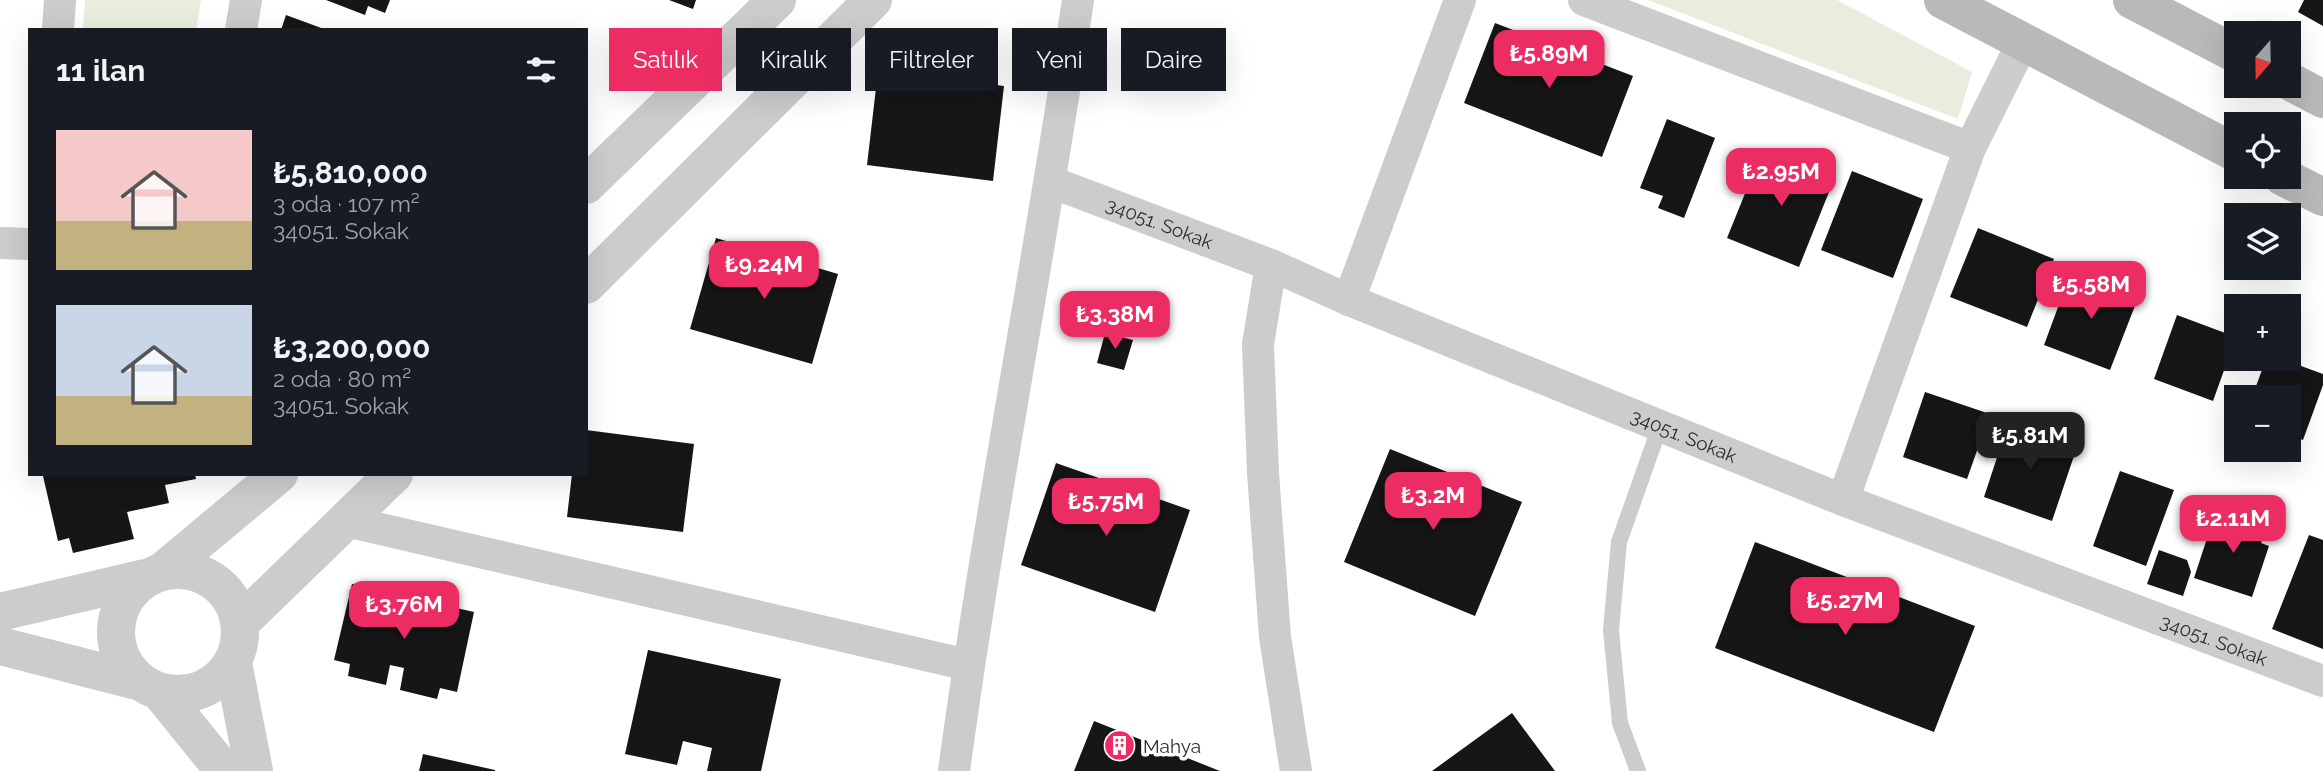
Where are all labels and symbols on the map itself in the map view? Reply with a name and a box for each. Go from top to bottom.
north arrow [2224,21,2301,98]
pin: ₺5.89M [1492,31,1606,90]
pin: ₺2.95M [1724,148,1838,208]
street label: 34051. Sokak [1103,193,1216,253]
pin: ₺9.24M [707,242,821,301]
pin: ₺5.58M [2034,262,2148,321]
pin: ₺3.38M [1058,292,1172,351]
street label: 34051. Sokak [1628,404,1740,467]
pin: ₺5.81M [1973,412,2087,472]
pin: ₺3.2M [1384,472,1482,532]
pin: ₺5.75M [1049,478,1163,538]
pin: ₺2.11M [2176,496,2290,555]
pin: ₺5.27M [1788,578,1902,637]
pin: ₺3.76M [347,582,461,641]
street label: 34051. Sokak [2157,610,2270,670]
building icon: Mahya [1103,729,1137,763]
place label: Mahya [1143,735,1201,757]

